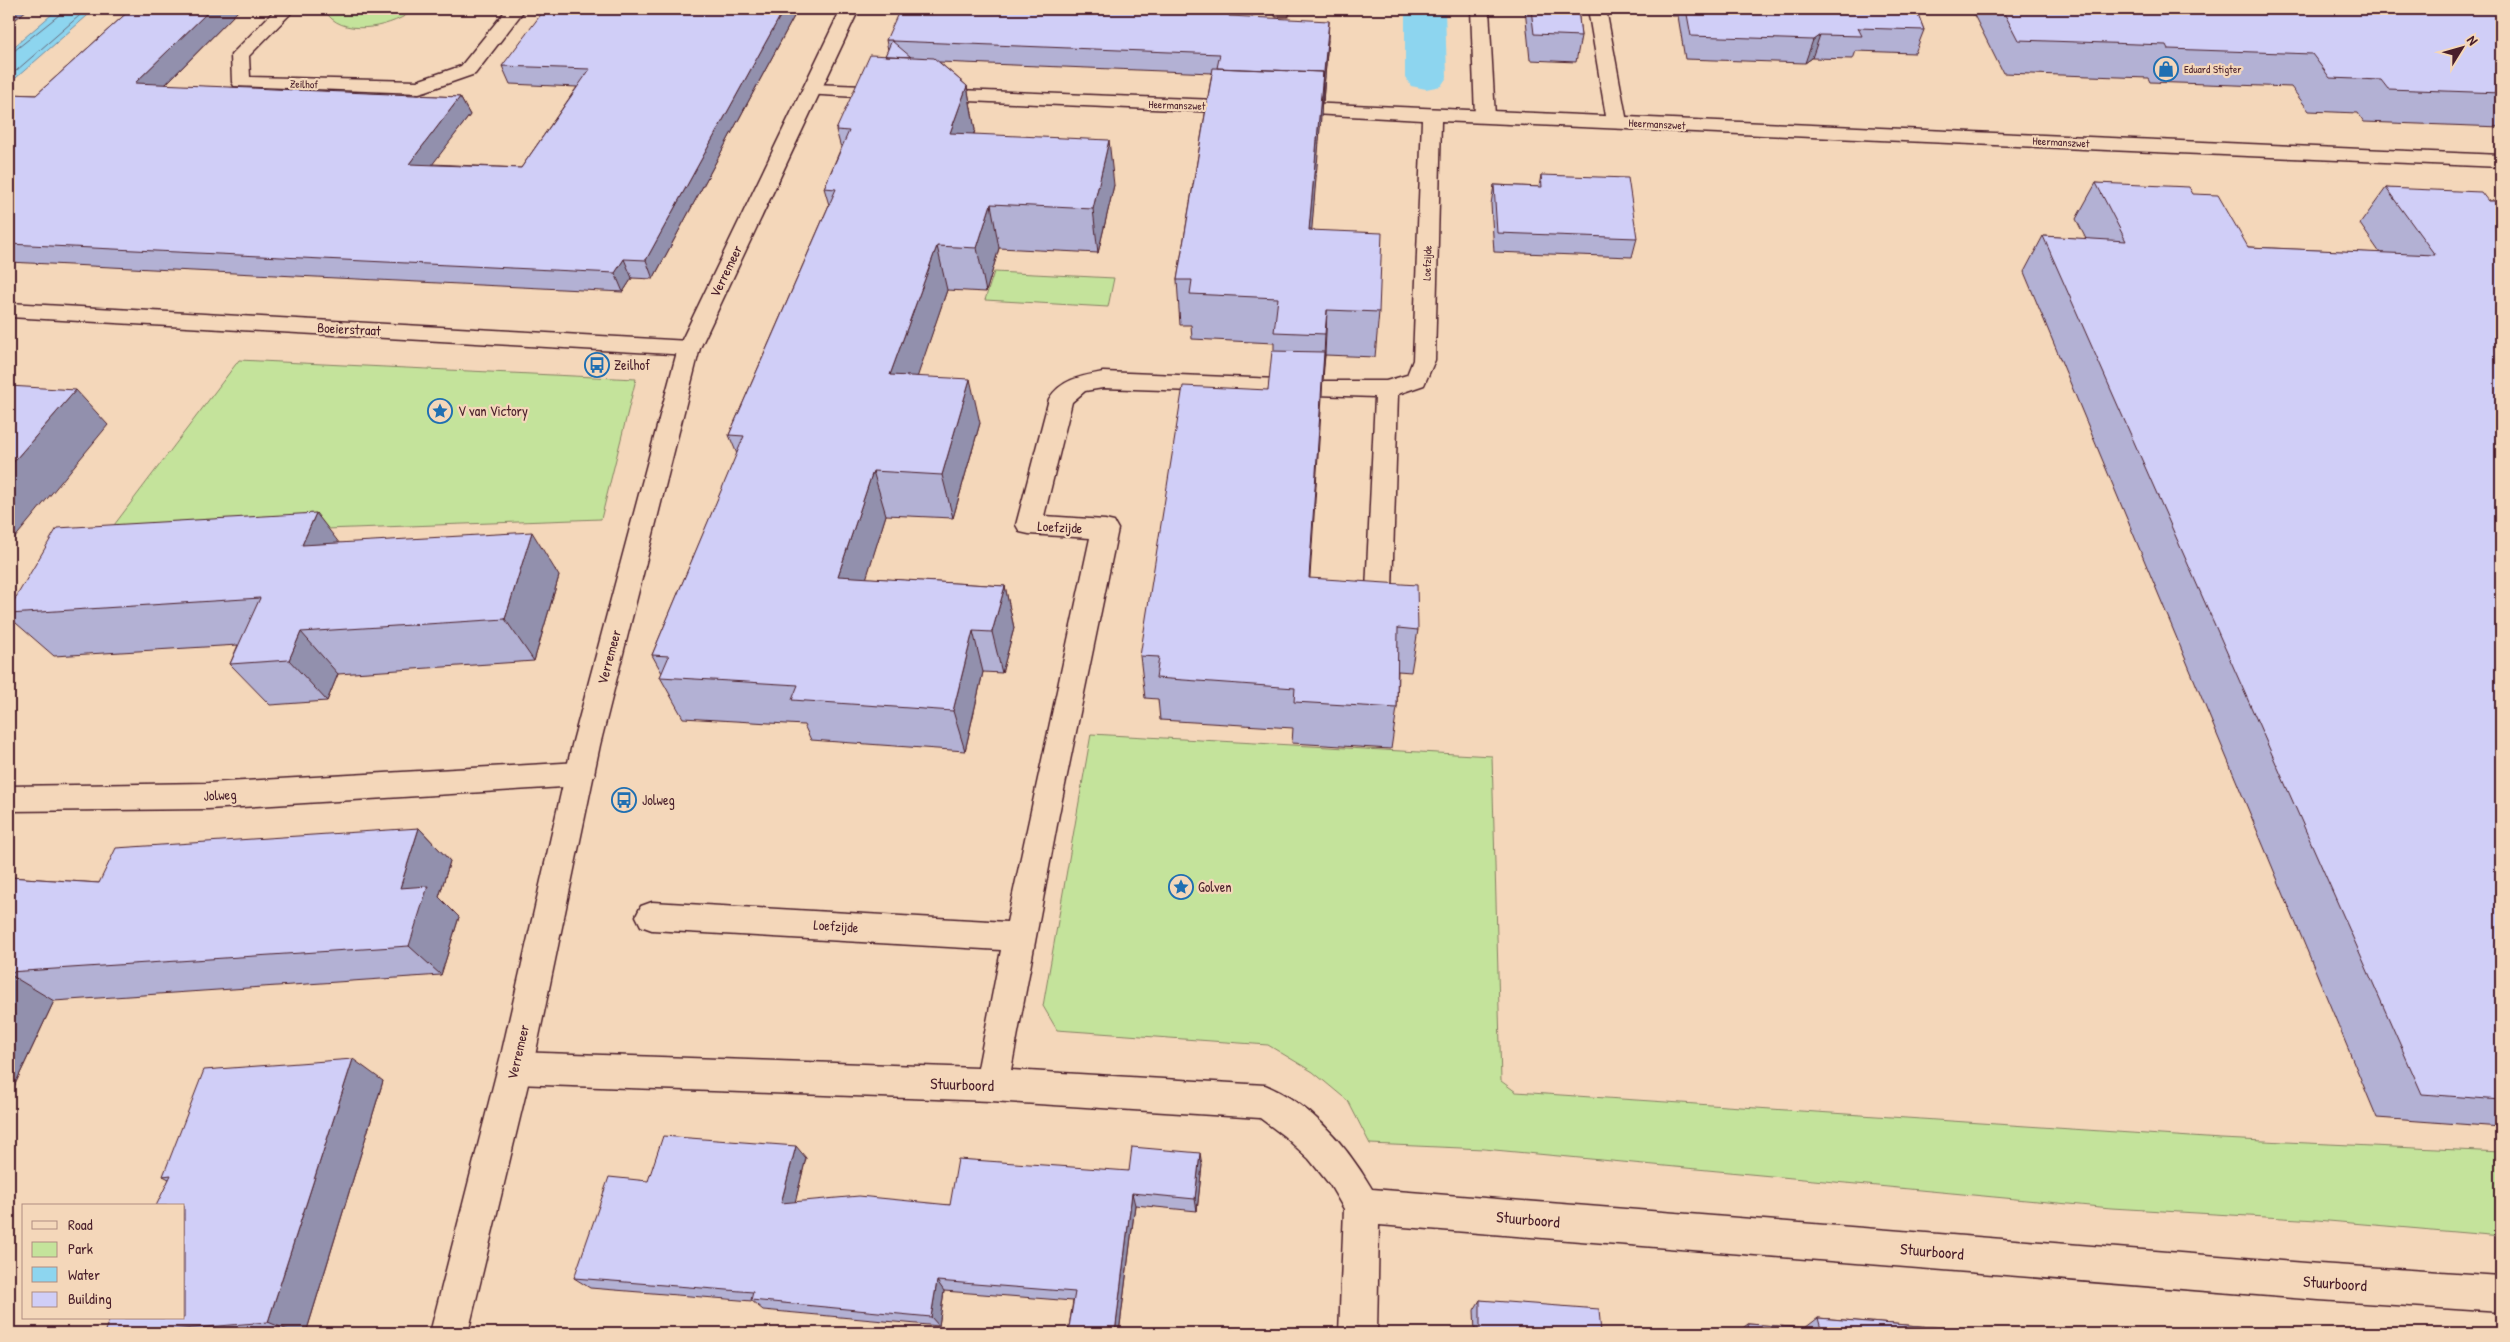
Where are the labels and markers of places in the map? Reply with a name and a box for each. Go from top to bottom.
shop icon: Eduard Stigter [2153,56,2179,82]
place label: Eduard Stigter [2184,62,2242,76]
bus stop icon: Zeilhof [584,352,610,378]
place label: Zeilhof [614,355,650,374]
place icon: V van Victory [427,398,453,424]
place label: V van Victory [458,401,528,421]
bus stop icon: Jolweg [611,787,637,813]
place label: Jolweg [642,790,675,810]
place icon: Golven [1168,874,1194,900]
place label: Golven [1198,877,1232,896]

